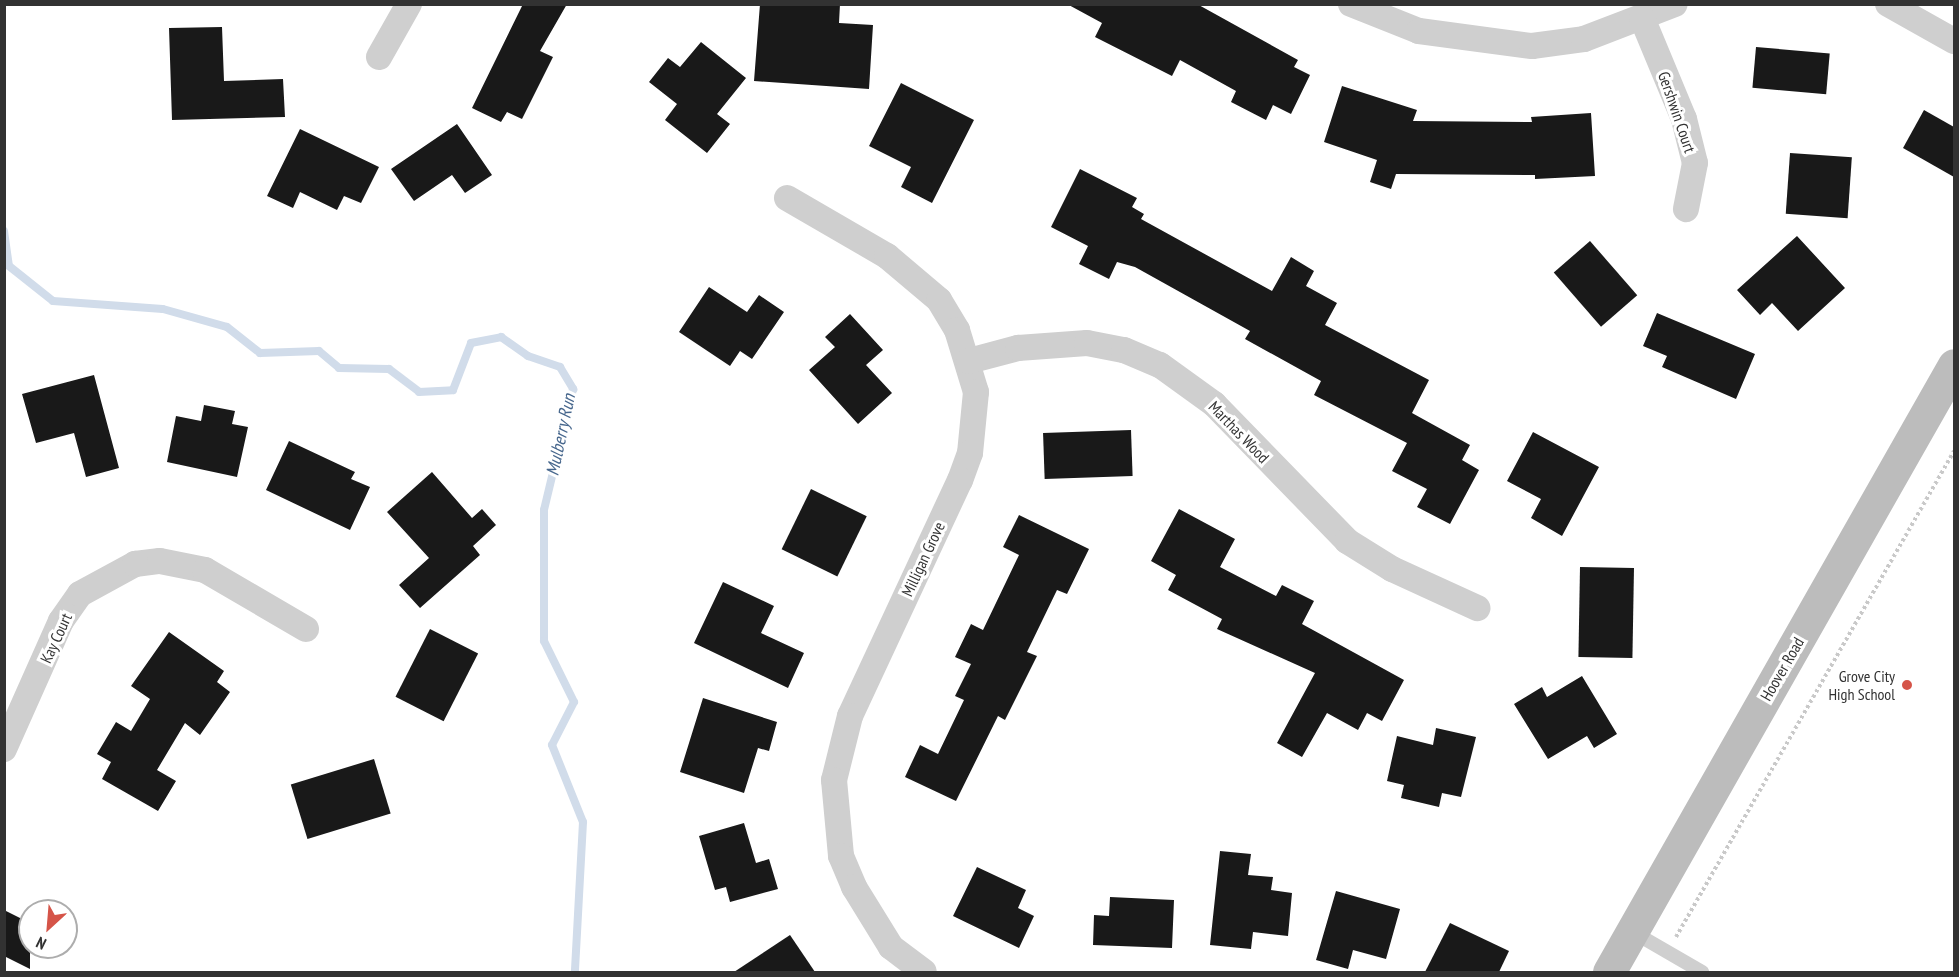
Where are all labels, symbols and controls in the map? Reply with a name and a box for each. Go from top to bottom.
street label: Gershwin Court [1654,69,1700,155]
water label: Mulberry Run [542,392,580,478]
street label: Marthas Wood [1205,397,1273,467]
street label: Milligan Grove [897,519,949,599]
street label: Kay Court [36,610,76,666]
street label: Hoover Road [1756,634,1808,704]
place label: Grove City High School [1828,666,1895,704]
marker: Grove City High School [1900,678,1914,692]
north arrow [18,899,78,959]
text: N [33,933,49,954]

